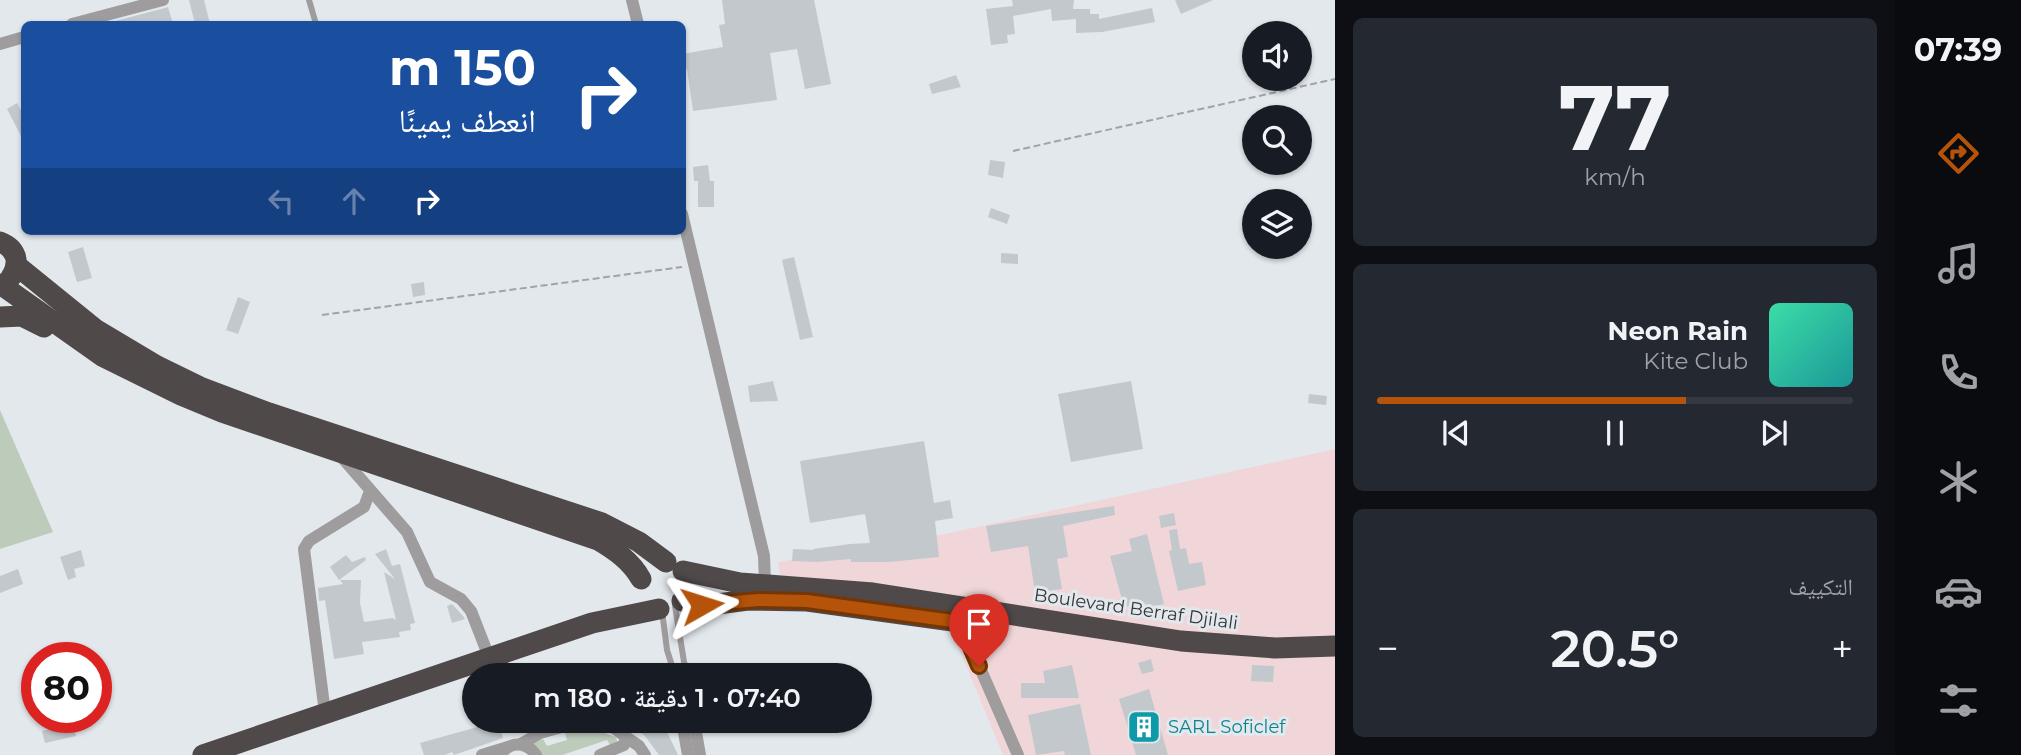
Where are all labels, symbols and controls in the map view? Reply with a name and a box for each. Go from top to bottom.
map controls [1242,21,1312,259]
button: sound [1242,21,1312,91]
text: 07:39 [1914,30,2002,69]
text: 150 m [389,38,536,97]
icon: right [560,49,651,140]
text: 77 [1559,62,1671,173]
text: انعطف يمينًا [399,101,536,140]
button: search [1242,105,1312,175]
icon: directions [1934,129,1983,178]
text: km/h [1584,163,1646,191]
icon: left [262,182,300,220]
icon: ahead [335,182,373,220]
icon: right [408,182,446,220]
button: layers [1242,189,1312,259]
icon: music [1934,239,1983,288]
text: Neon Rain [1607,315,1748,347]
text: Kite Club [1643,347,1748,375]
icon: phone [1934,348,1983,397]
icon: previous [1437,414,1475,452]
icon: pause [1596,414,1634,452]
icon: next [1755,414,1793,452]
icon: climate [1934,457,1983,506]
icon: car [1934,567,1983,616]
position arrow [665,568,739,642]
text: التكييف [1788,573,1853,601]
street label: Boulevard Berraf Djilali [1033,584,1239,634]
pin [949,594,1009,666]
icon: arrive [960,605,998,643]
text: 20.5° [1551,617,1679,680]
text: − [1377,625,1399,672]
text: + [1831,625,1853,672]
speed limit sign: 80 [21,642,112,733]
icon: filters [1934,676,1983,725]
text: 07:40 · 1 دقيقة · 180 m [533,682,801,714]
building icon: SARL Soficlef [1125,708,1163,746]
place label: SARL Soficlef [1168,716,1286,738]

